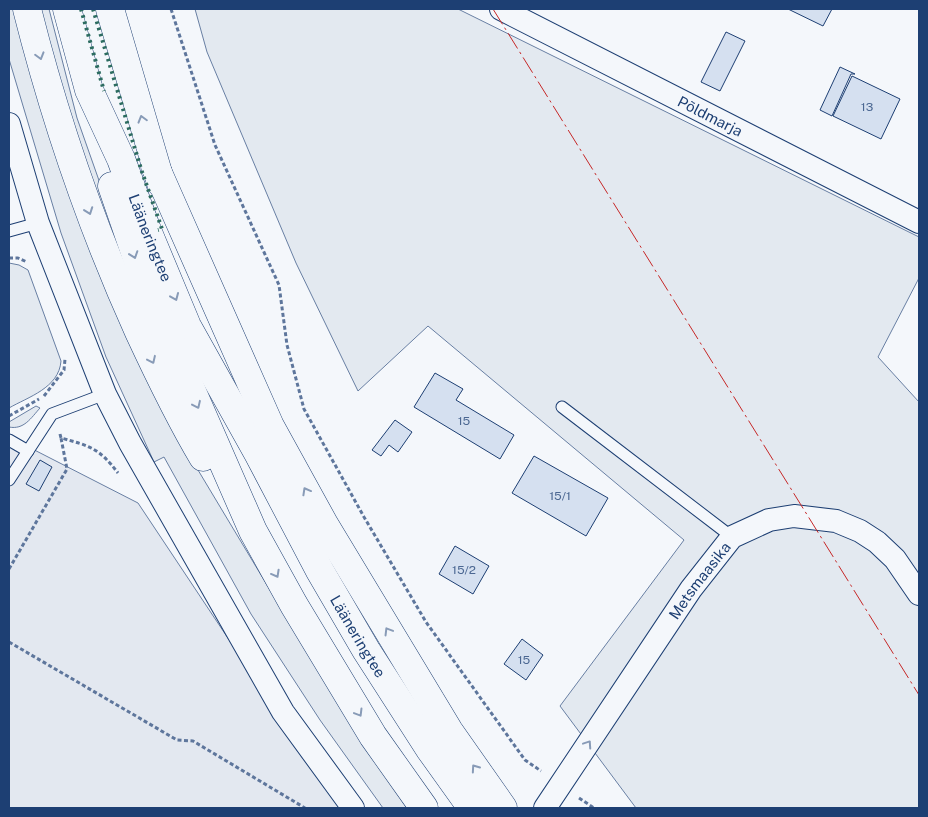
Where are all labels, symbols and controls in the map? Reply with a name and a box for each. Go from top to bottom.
one-way arrow [34,51,44,59]
street label: Põldmarja [675,92,746,139]
house number: 13 [861,100,873,114]
one-way arrow [137,116,147,124]
street label: Lääneringtee [126,192,176,284]
one-way arrow [83,206,93,215]
one-way arrow [129,250,139,258]
one-way arrow [168,292,179,301]
one-way arrow [146,355,156,364]
one-way arrow [190,400,201,409]
house number: 15 [458,414,471,428]
one-way arrow [302,487,312,496]
house number: 15/1 [549,489,571,503]
street label: Metsmaasika [665,538,734,622]
house number: 15/2 [452,563,476,577]
one-way arrow [270,568,280,577]
street label: Lääneringtee [327,592,390,680]
one-way arrow [385,627,395,636]
house number: 15 [518,653,531,667]
one-way arrow [353,708,363,717]
one-way arrow [581,740,591,749]
one-way arrow [472,764,481,774]

